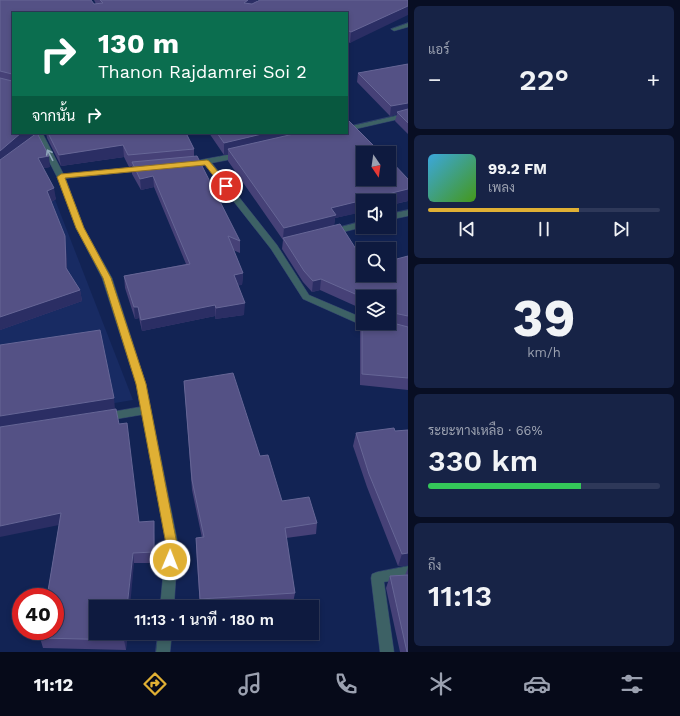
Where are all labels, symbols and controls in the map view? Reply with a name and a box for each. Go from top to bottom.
text: 130 m [98,27,179,60]
icon: right [32,28,84,80]
text: แอร์ [428,42,449,57]
text: Thanon Rajdamrei Soi 2 [98,61,307,82]
text: 22° [519,62,569,97]
text: − [428,67,441,92]
text: + [647,67,660,92]
icon: right [83,104,105,126]
text: จากนั้น [32,107,75,125]
north arrow [356,146,396,186]
map controls [356,146,396,330]
one-way arrow [46,150,53,162]
text: 99.2 FM [488,160,547,178]
pin [209,169,243,203]
icon: arrive [215,175,237,197]
text: เพลง [488,180,515,195]
button: sound [356,194,396,234]
icon: previous [456,218,478,240]
icon: pause [533,218,555,240]
icon: next [610,218,632,240]
button: search [356,242,396,282]
text: 39 [513,288,575,349]
button: layers [356,290,396,330]
text: km/h [527,345,561,360]
text: ระยะทางเหลือ · 66% [428,423,543,438]
text: 330 km [428,443,538,478]
position arrow [149,539,191,581]
text: ถึง [428,558,441,573]
text: 11:13 [428,578,492,613]
speed limit sign: 40 [12,588,64,640]
text: 11:13 · 1 นาที · 180 m [134,611,274,629]
icon: directions [141,670,169,698]
icon: music [236,670,264,698]
icon: phone [332,670,360,698]
icon: climate [427,670,455,698]
icon: car [523,670,551,698]
icon: filters [618,670,646,698]
text: 11:12 [34,674,73,695]

